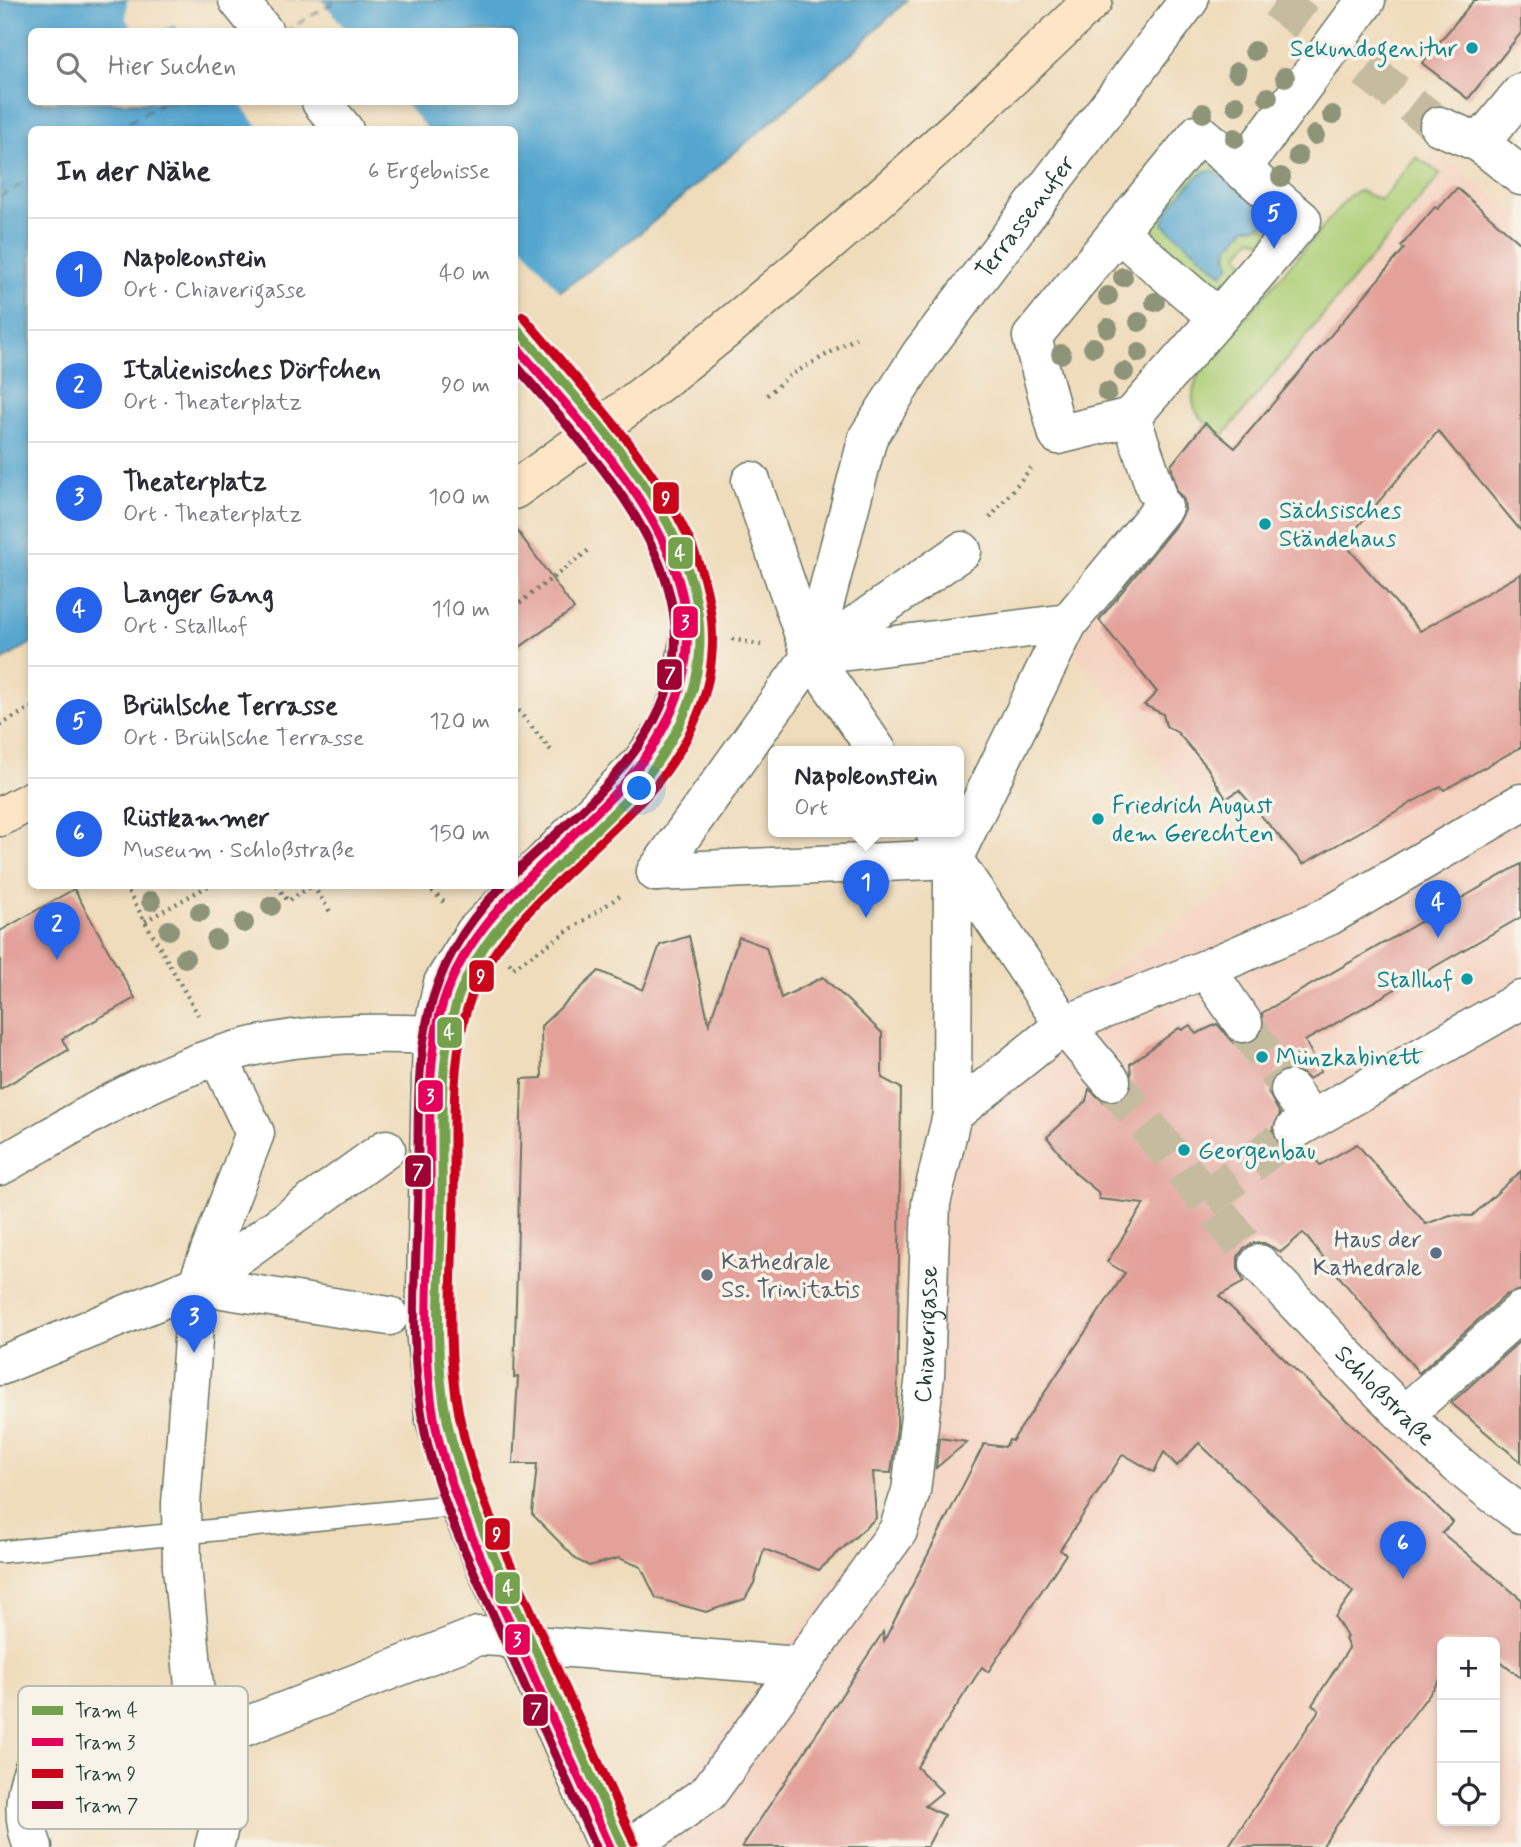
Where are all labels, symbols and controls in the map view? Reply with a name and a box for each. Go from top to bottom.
search box [28,28,518,105]
place label: Sekundogenitur [1290,34,1458,68]
marker: Sekundogenitur [1464,40,1480,56]
icon: search [52,48,90,86]
text: Hier suchen [108,50,236,84]
street label: Terrassenufer [969,150,1083,285]
text: In der Nähe [56,152,211,191]
text: 6 Ergebnisse [368,157,490,187]
pin: 5 [1251,191,1297,249]
text: Napoleonstein [123,242,266,276]
text: 1 [74,259,84,289]
text: 40 m [439,259,490,289]
text: Ort · Chiaverigasse [123,276,306,306]
text: Italienisches Dörfchen [123,354,381,388]
text: 2 [73,371,85,401]
text: 90 m [441,371,490,401]
text: Ort · Theaterplatz [123,388,302,418]
text: Theaterplatz [123,466,267,500]
line badge: 9 [652,481,680,515]
text: 3 [74,483,84,513]
text: 100 m [428,483,490,513]
text: 9 [661,487,671,512]
place label: Sächsisches Ständehaus [1279,496,1402,555]
text: Ort · Theaterplatz [123,500,302,530]
marker: Sächsisches Ständehaus [1257,516,1273,532]
line badge: 4 [667,536,694,570]
text: 4 [674,542,686,567]
text: Langer Gang [123,578,274,612]
text: 4 [72,595,86,625]
text: 110 m [431,595,490,625]
line badge: 3 [672,605,699,639]
text: 3 [681,611,690,636]
text: Ort · Stallhof [123,612,248,642]
line badge: 7 [656,658,683,691]
text: 7 [664,663,676,688]
text: Brühlsche Terrasse [123,690,338,724]
text: 5 [72,707,86,737]
text: 120 m [429,707,490,737]
text: Ort · Brühlsche Terrasse [123,724,364,754]
popup [768,746,964,837]
text: Napoleonstein [794,760,938,794]
your location [622,771,656,805]
place label: Friedrich August dem Gerechten [1112,791,1274,850]
text: Ort [794,794,828,824]
text: Rüstkammer [123,802,270,836]
marker: Friedrich August dem Gerechten [1090,811,1106,827]
text: 6 [73,819,85,849]
text: 150 m [429,819,490,849]
text: Museum · Schloßstraße [123,836,355,866]
pin: 1 [843,860,889,918]
pin: 4 [1415,880,1461,938]
pin: 2 [34,902,80,960]
line badge: 9 [468,959,495,993]
text: 9 [476,965,486,990]
place label: Stallhof [1377,965,1453,996]
marker: Stallhof [1459,971,1475,987]
line badge: 4 [436,1016,463,1049]
text: 4 [443,1021,455,1046]
place label: Münzkabinett [1276,1043,1424,1074]
marker: Münzkabinett [1254,1049,1270,1065]
line badge: 3 [417,1079,444,1113]
text: 3 [426,1085,435,1110]
place label: Georgenbau [1198,1136,1316,1169]
marker: Georgenbau [1176,1142,1192,1158]
line badge: 7 [404,1154,432,1188]
text: 7 [412,1160,424,1185]
place label: Haus der Kathedrale [1313,1225,1422,1284]
marker: Haus der Kathedrale [1428,1245,1444,1261]
place label: Kathedrale Ss. Trinitatis [721,1247,861,1306]
street label: Chiaverigasse [908,1265,947,1405]
marker: Kathedrale Ss. Trinitatis [699,1267,715,1283]
pin: 3 [171,1295,217,1353]
street label: Schloßstraße [1327,1339,1441,1454]
line badge: 9 [484,1517,511,1551]
pin: 6 [1380,1521,1426,1579]
text: 9 [492,1523,502,1548]
line badge: 4 [494,1571,521,1605]
text: 4 [502,1577,514,1602]
line badge: 3 [504,1623,531,1656]
text: 3 [513,1628,522,1653]
map controls [1437,1637,1500,1826]
button: + [1437,1637,1500,1700]
legend [18,1686,248,1829]
line badge: 7 [522,1693,549,1727]
text: Tram 4 [75,1699,138,1724]
text: 7 [530,1699,542,1724]
button: − [1437,1700,1500,1763]
text: Tram 3 [75,1731,136,1756]
text: Tram 9 [75,1762,136,1787]
button: locate [1437,1763,1500,1826]
text: Tram 7 [75,1794,138,1819]

